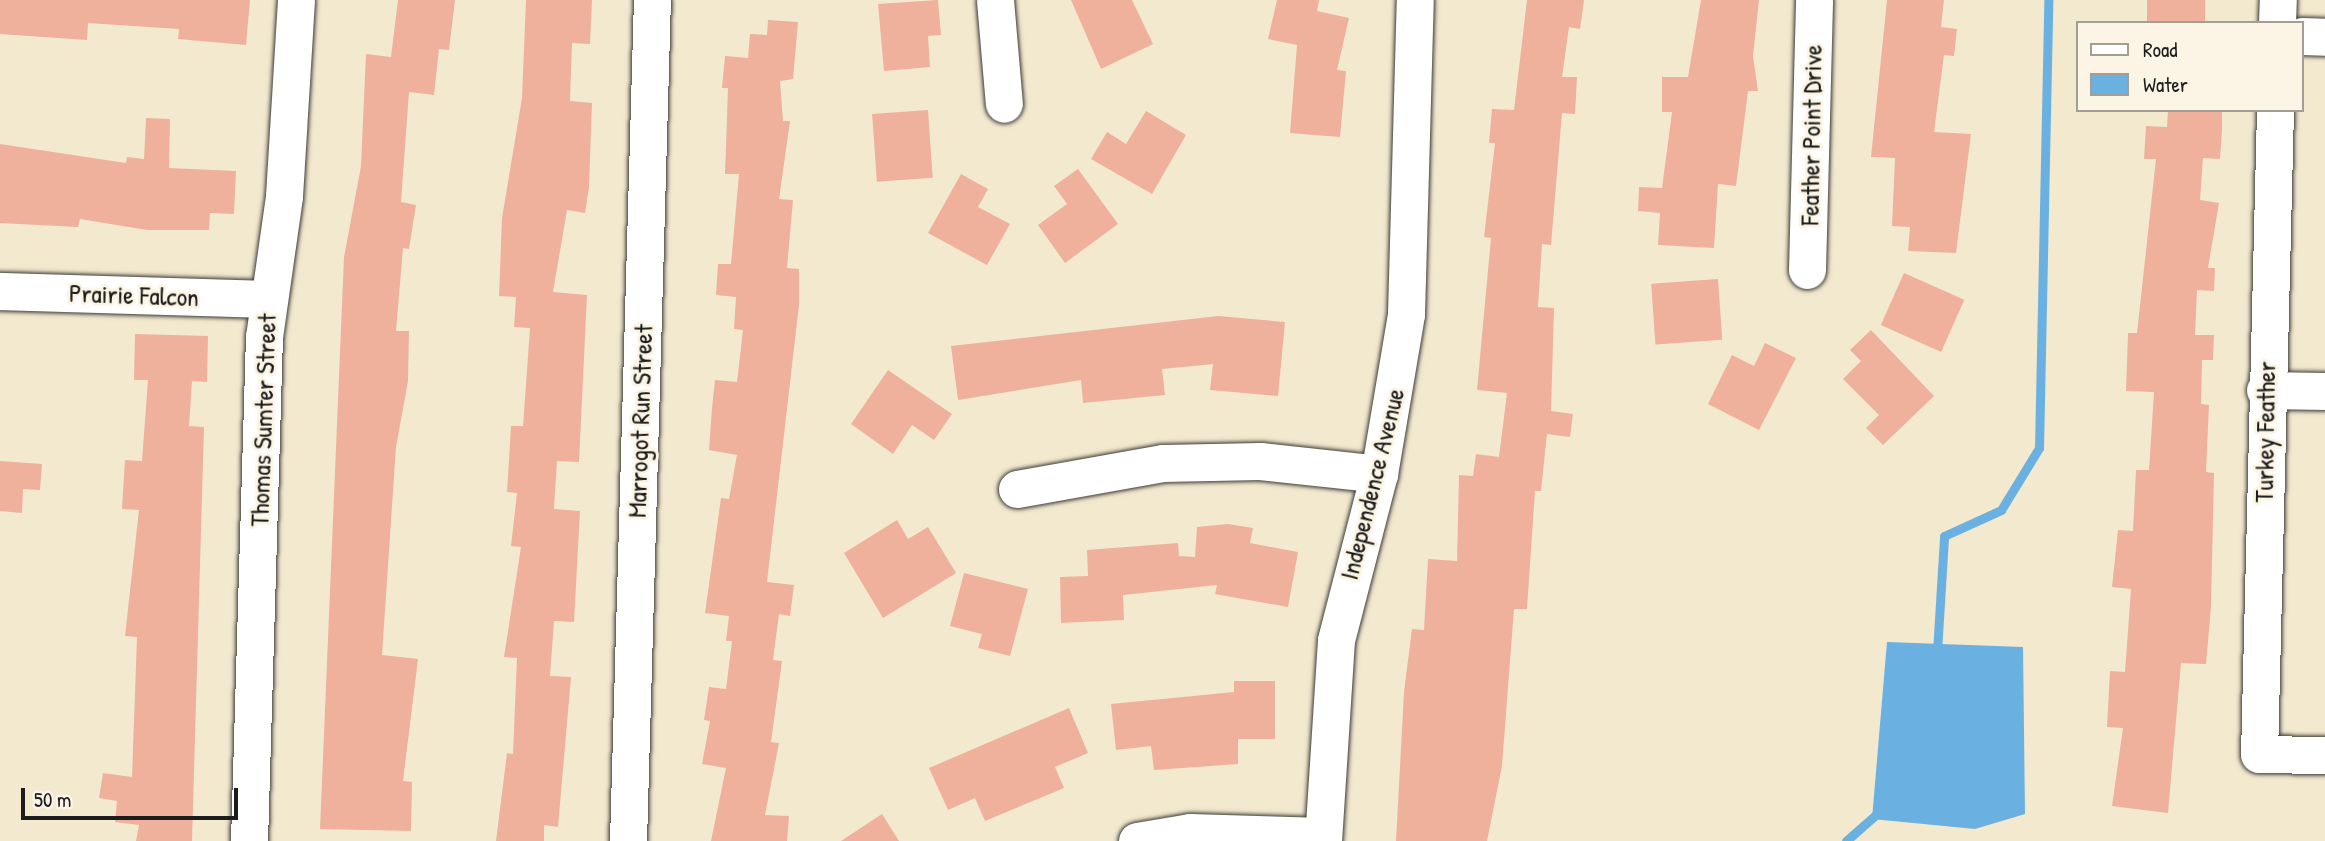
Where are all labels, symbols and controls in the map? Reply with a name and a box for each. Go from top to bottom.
legend [2076,21,2304,112]
text: Road [2143,35,2177,64]
street label: Feather Point Drive [1794,44,1828,226]
text: Water [2143,70,2188,99]
street label: Prairie Falcon [69,277,199,313]
street label: Thomas Sumter Street [244,313,282,527]
street label: Marrogot Run Street [621,324,659,518]
street label: Turkey Feather [2248,361,2282,503]
street label: Independence Avenue [1333,385,1411,583]
scale bar [24,774,242,818]
text: 50 m [34,785,71,814]

